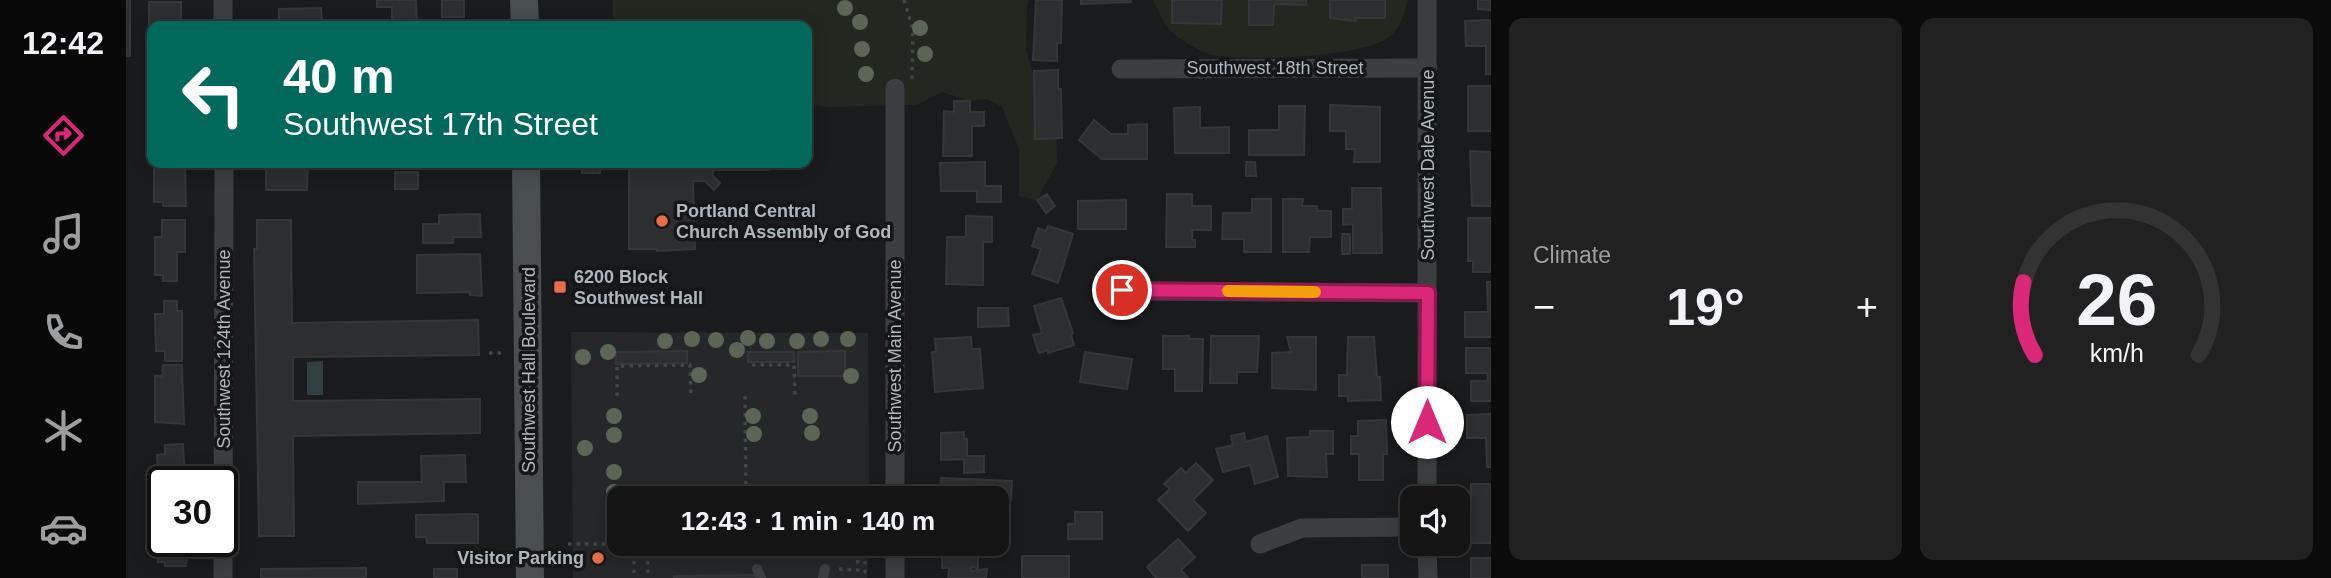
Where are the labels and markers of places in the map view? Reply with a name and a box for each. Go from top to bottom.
place label: Portland Central Church Assembly of God [676,201,891,242]
marker: Portland Central Church Assembly of God [654,213,670,229]
pin [1092,260,1152,320]
place label: 6200 Block Southwest Hall [574,267,703,308]
marker: 6200 Block Southwest Hall [552,279,568,295]
place label: Visitor Parking [457,548,584,568]
marker: Visitor Parking [590,550,606,566]

